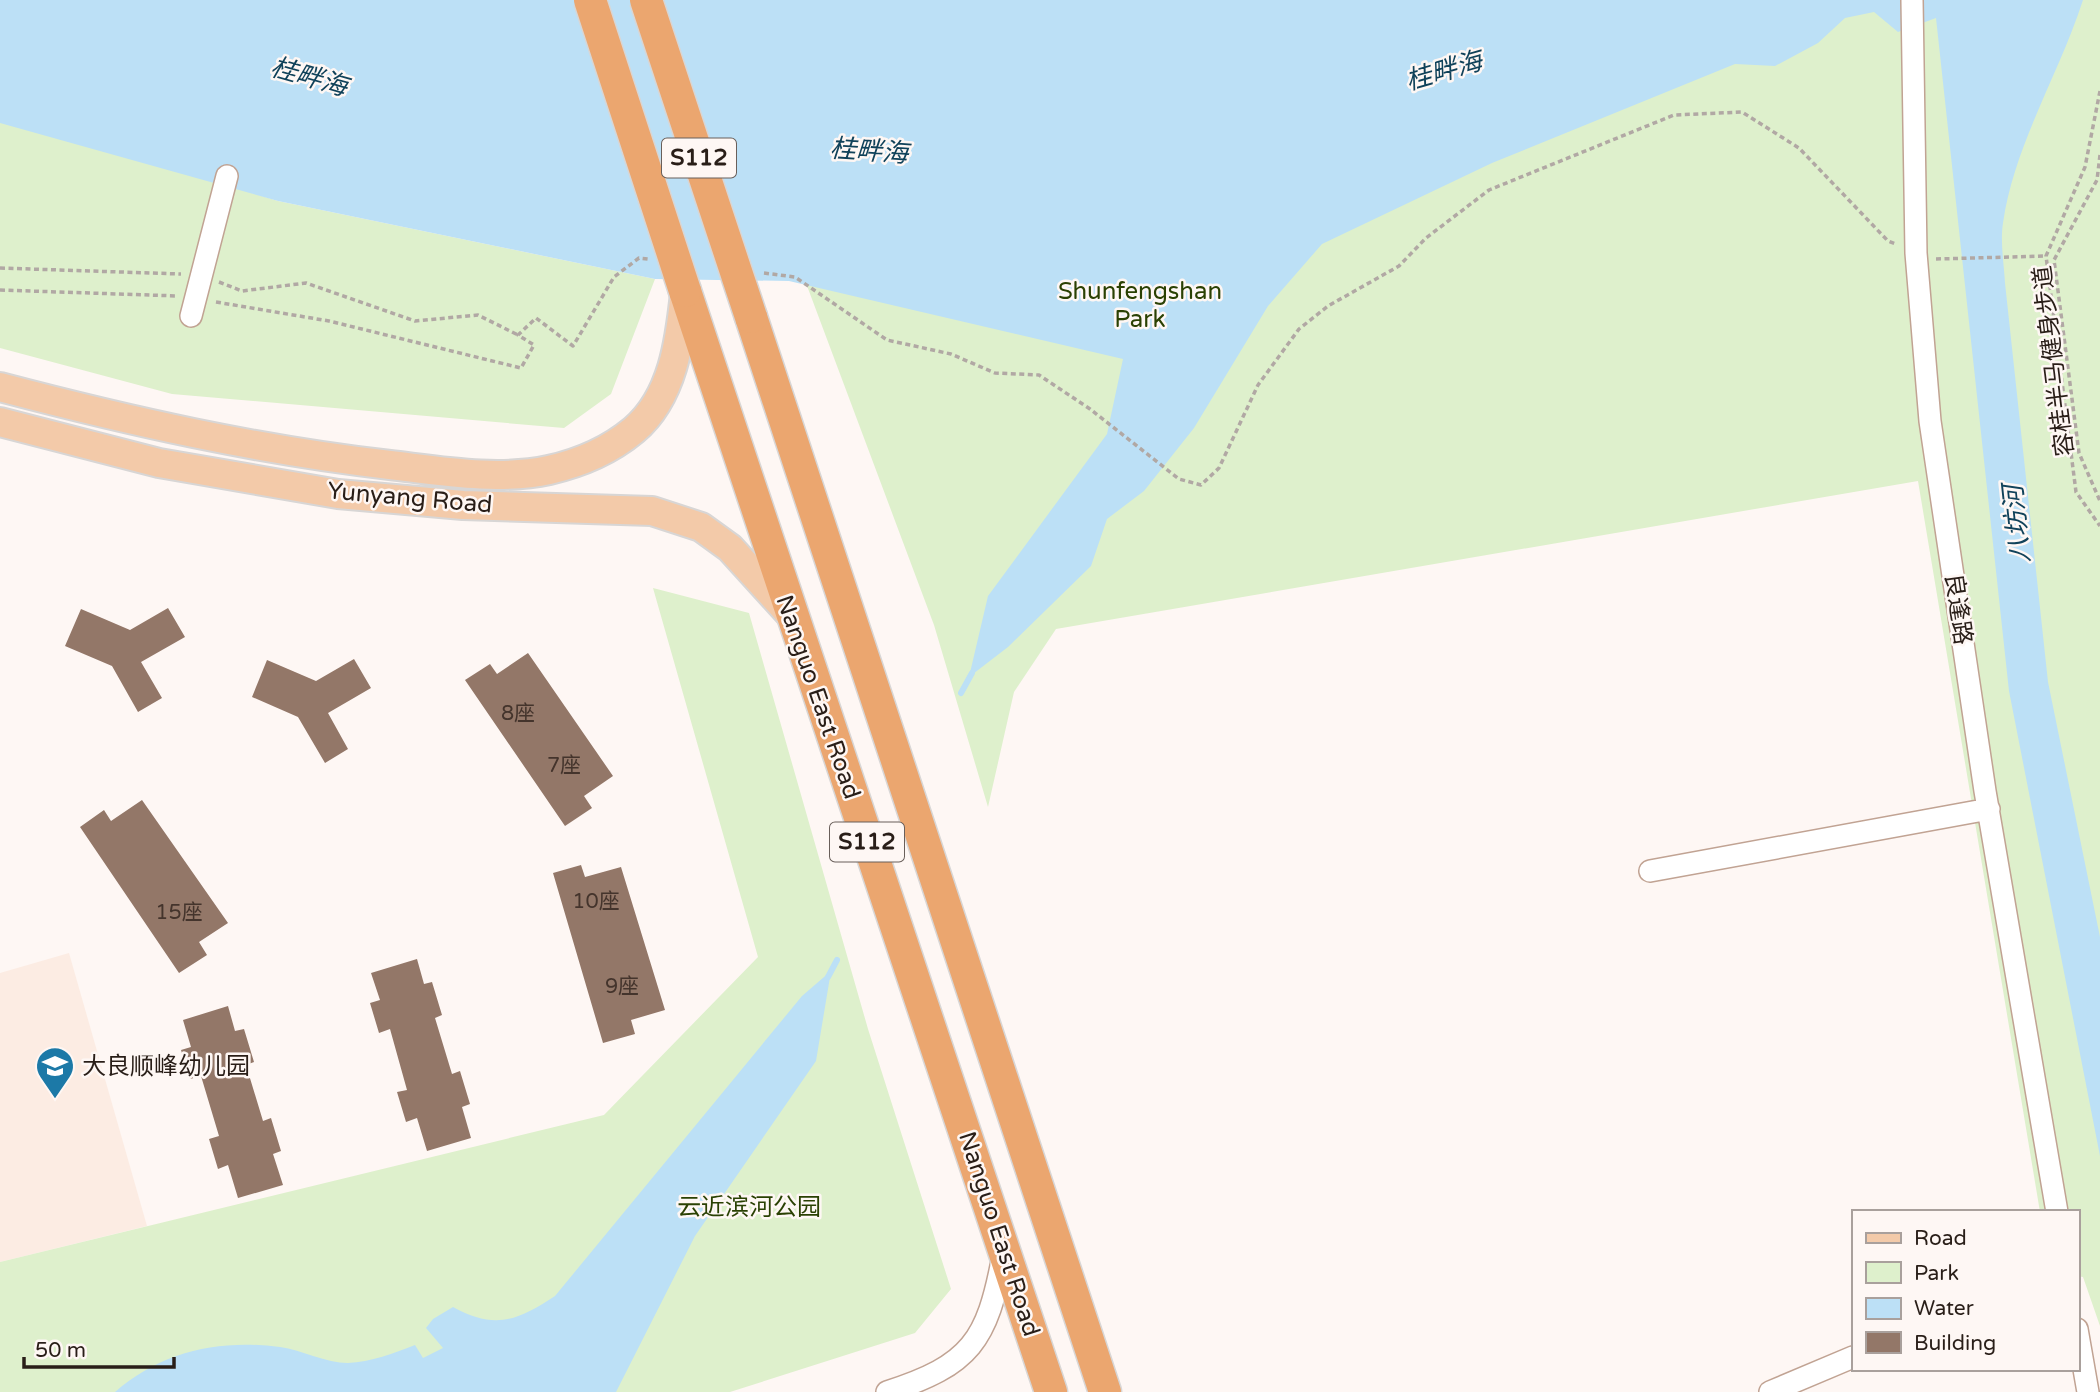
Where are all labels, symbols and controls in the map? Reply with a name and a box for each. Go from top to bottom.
water label: 桂畔海 [1402,44,1490,97]
water label: 桂畔海 [267,51,355,104]
water label: 桂畔海 [829,133,913,169]
road number: S112 [662,139,736,178]
street label: 容桂半马健身步道 [2028,264,2080,458]
park label: Shunfengshan Park [1058,277,1222,334]
street label: Yunyang Road [326,476,494,520]
water label: 八坊河 [1997,479,2036,564]
street label: 良逢路 [1939,571,1977,647]
street label: Nanguo East Road [769,591,867,803]
house number: 8座 [501,701,535,726]
house number: 7座 [547,753,581,778]
road number: S112 [830,822,904,862]
house number: 10座 [572,889,620,914]
house number: 15座 [155,900,203,925]
house number: 9座 [605,974,639,999]
school or university icon: 大良顺峰幼儿园 [34,1045,76,1100]
place label: 大良顺峰幼儿园 [82,1052,250,1081]
street label: Nanguo East Road [952,1128,1046,1340]
park label: 云近滨河公园 [677,1193,821,1222]
legend [1852,1210,2079,1371]
text: Road [1914,1226,1967,1251]
text: Park [1914,1261,1959,1286]
text: Water [1914,1296,1974,1321]
scale bar [24,1326,175,1370]
text: Building [1914,1331,1996,1356]
text: 50 m [35,1338,86,1363]

